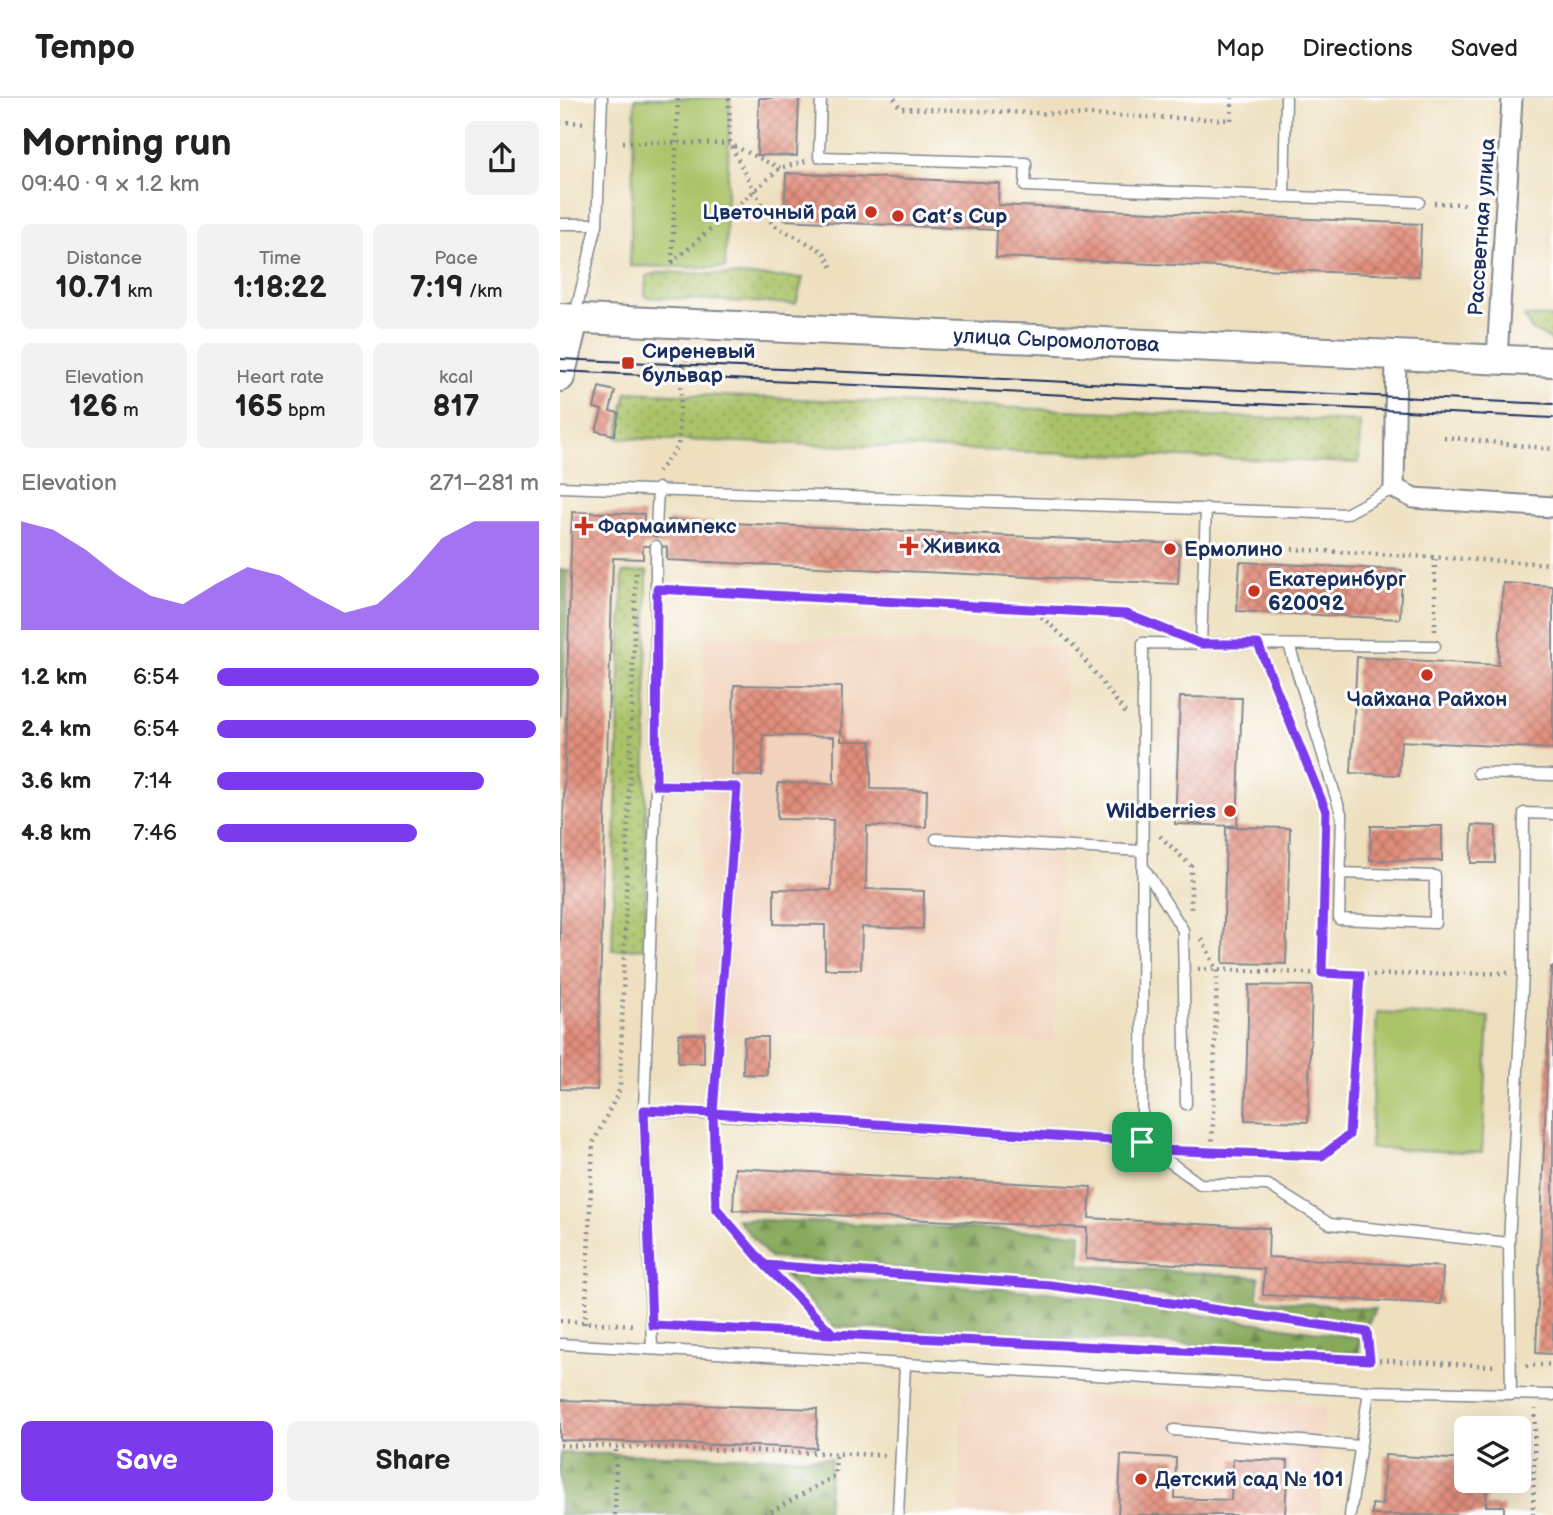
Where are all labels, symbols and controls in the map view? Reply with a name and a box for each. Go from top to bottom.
text: Tempo [35,28,135,68]
text: Map [1216,34,1264,63]
text: Directions [1302,34,1413,63]
text: Saved [1451,34,1518,63]
text: Morning run [21,121,232,166]
button: share [465,121,539,195]
street label: Рассветная улица [1463,137,1501,317]
text: 09:40 · 9 × 1.2 km [21,170,199,198]
place label: Цветочный рай [703,200,857,225]
marker: Цветочный рай [863,204,879,220]
place label: Cat’s Cup [912,204,1007,229]
marker: Cat’s Cup [890,208,906,224]
text: Distance [66,247,142,270]
text: Time [259,247,301,270]
text: Pace [434,247,478,270]
text: 10.71 [55,270,122,306]
text: 1:18:22 [233,270,327,306]
text: 7:19 [410,270,464,306]
text: km [122,280,153,303]
text: /km [464,280,502,303]
street label: улица Сыромолотова [953,323,1161,357]
place label: Сиреневый бульвар [642,339,755,388]
marker: Сиреневый бульвар [620,355,636,371]
text: Elevation [64,366,144,389]
text: Heart rate [236,366,324,389]
text: kcal [439,366,473,389]
text: 126 [69,389,118,425]
text: 165 [235,389,283,425]
text: 817 [432,389,480,425]
text: m [118,399,139,422]
text: bpm [283,399,325,422]
text: Elevation [21,469,117,497]
text: 271–281 m [429,469,539,497]
place label: Фармаимпекс [598,514,737,539]
marker: Фармаимпекс [576,518,592,534]
place label: Живика [923,534,1001,559]
place label: Ермолино [1184,537,1283,562]
marker: Живика [901,538,917,554]
marker: Ермолино [1162,541,1178,557]
place label: Екатеринбург 620092 [1268,567,1407,616]
marker: Екатеринбург 620092 [1246,583,1262,599]
text: 1.2 km [21,663,87,691]
text: 6:54 [133,663,179,691]
marker: Чайхана Райхон [1419,667,1435,683]
place label: Чайхана Райхон [1347,687,1507,712]
text: 2.4 km [21,715,91,743]
text: 6:54 [133,715,179,743]
text: 3.6 km [21,767,91,795]
text: 7:14 [133,767,172,795]
place label: Wildberries [1106,799,1216,824]
marker: Wildberries [1222,803,1238,819]
text: 4.8 km [21,819,91,847]
text: 7:46 [133,819,177,847]
pin [1112,1112,1172,1172]
icon: arrive [1123,1123,1161,1161]
map controls [1454,1416,1531,1493]
button: layers [1454,1416,1531,1493]
button: Save [21,1421,273,1501]
button: Share [287,1421,539,1501]
place label: Детский сад № 101 [1155,1467,1344,1492]
marker: Детский сад № 101 [1133,1471,1149,1487]

